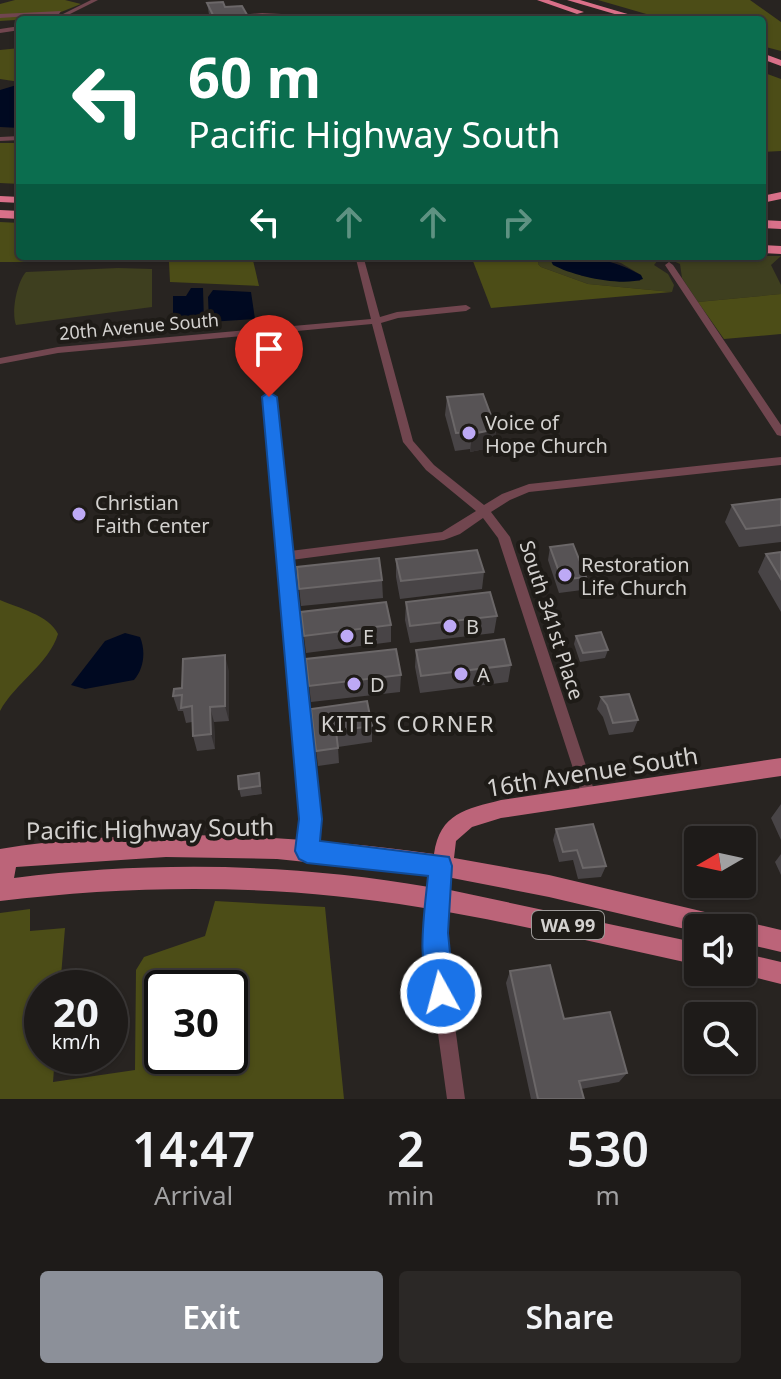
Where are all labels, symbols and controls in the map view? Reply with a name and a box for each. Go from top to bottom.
text: 60 m [188,38,321,114]
icon: left [56,48,160,152]
text: Pacific Highway South [188,110,560,159]
icon: left [243,200,287,244]
icon: ahead [327,200,371,244]
icon: ahead [411,200,455,244]
icon: right [495,200,539,244]
street label: 20th Avenue South [58,307,220,345]
pin [235,315,303,397]
icon: arrive [247,327,291,371]
place label: Voice of Hope Church [485,409,608,459]
marker: Voice of Hope Church [460,424,478,442]
place label: Christian Faith Center [95,489,210,539]
marker: Christian Faith Center [70,505,88,523]
street label: South 341st Place [514,537,590,703]
place label: Restoration Life Church [581,551,690,601]
marker: Restoration Life Church [556,566,574,584]
place label: B [466,613,479,640]
marker: B [441,617,459,635]
place label: E [363,623,374,650]
marker: E [338,627,356,645]
place label: A [477,661,490,688]
marker: A [452,665,470,683]
place label: D [370,671,385,698]
marker: D [345,675,363,693]
district label: KITTS CORNER [321,708,495,738]
street label: 16th Avenue South [484,738,700,804]
street label: Pacific Highway South [26,809,274,847]
north arrow [684,826,756,898]
map controls [684,826,756,1074]
road number: WA 99 [532,911,604,939]
button: sound [684,914,756,986]
position arrow [399,951,483,1035]
speed limit sign: 30 [144,970,248,1074]
text: 20 [53,984,99,1039]
button: search [684,1002,756,1074]
text: km/h [51,1028,101,1055]
text: 14:47 [132,1116,255,1181]
text: 2 [397,1116,425,1181]
text: 530 [567,1116,649,1181]
text: Arrival [154,1177,233,1213]
text: min [387,1177,434,1213]
text: m [596,1177,620,1213]
button: Exit [40,1271,383,1363]
button: Share [399,1271,741,1363]

